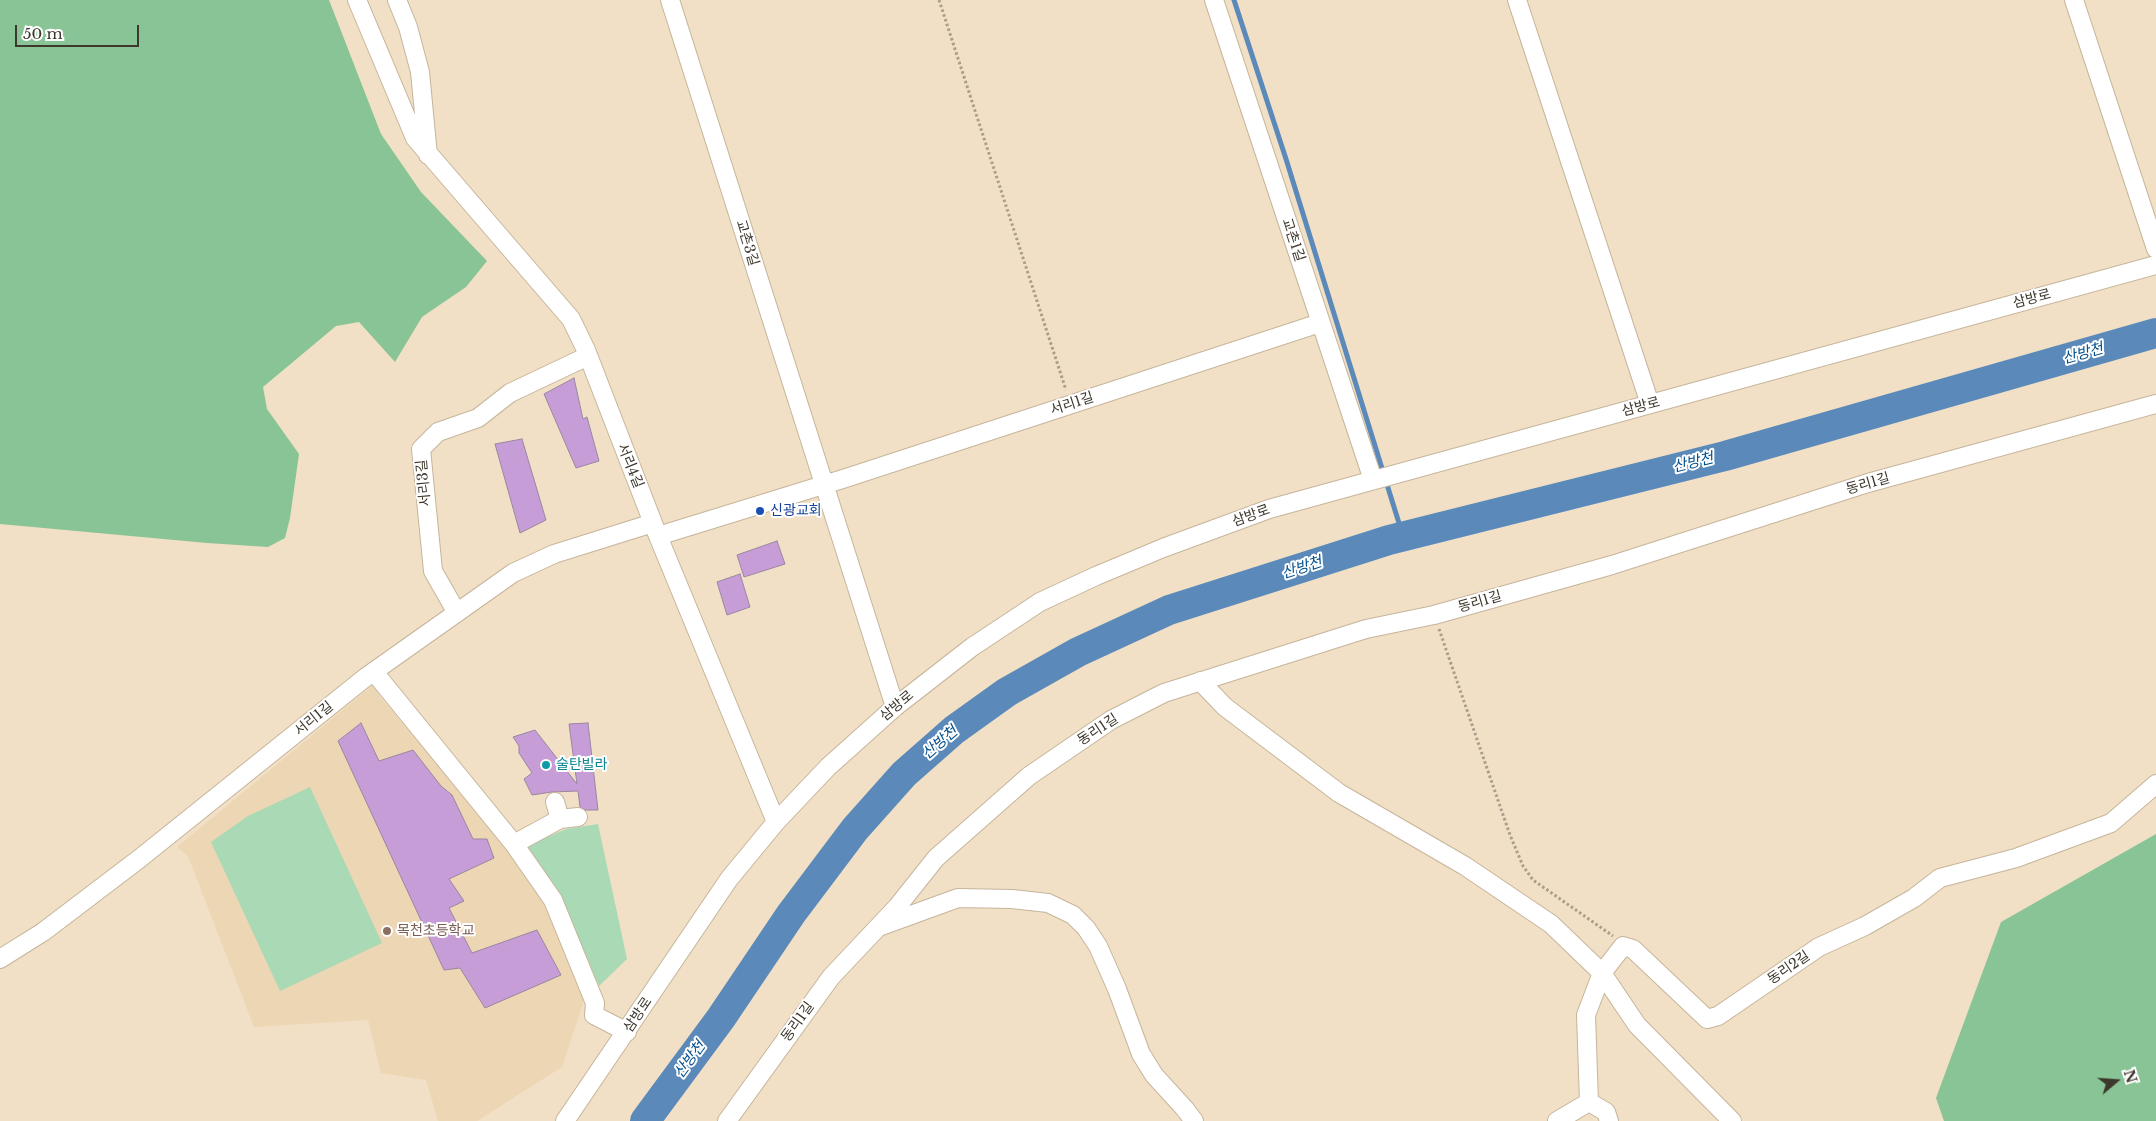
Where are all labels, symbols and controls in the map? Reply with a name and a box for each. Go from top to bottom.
scale bar [18,15,141,47]
text: 50 m [23,24,63,43]
street label: 교촌1길 [1278,216,1308,264]
street label: 교촌3길 [732,218,762,268]
street label: 삼방로 [2011,286,2053,312]
water label: 산방천 [2061,340,2105,368]
street label: 서리1길 [1048,389,1096,419]
street label: 삼방로 [1620,394,1662,420]
street label: 서리4길 [613,441,647,491]
water label: 산방천 [1671,449,1715,477]
street label: 서리3길 [414,459,434,507]
street label: 동리1길 [1844,470,1892,498]
street label: 삼방로 [1230,501,1272,531]
place label: 신광교회 [770,503,822,519]
marker: 신광교회 [754,505,766,517]
water label: 산방천 [1280,553,1324,583]
street label: 동리1길 [1456,588,1504,616]
street label: 삼방로 [877,687,917,725]
street label: 서리1길 [291,698,337,740]
street label: 동리1길 [1075,711,1121,749]
water label: 산방천 [918,723,962,763]
place label: 술탄빌라 [556,757,608,773]
marker: 술탄빌라 [540,759,552,771]
place label: 목천초등학교 [397,923,474,939]
marker: 목천초등학교 [381,925,393,937]
street label: 동리2길 [1765,948,1813,988]
street label: 삼방로 [620,994,656,1036]
street label: 동리1길 [778,999,818,1045]
water label: 산방천 [671,1038,709,1082]
north arrow [2091,1056,2141,1106]
text: N [2120,1067,2141,1085]

